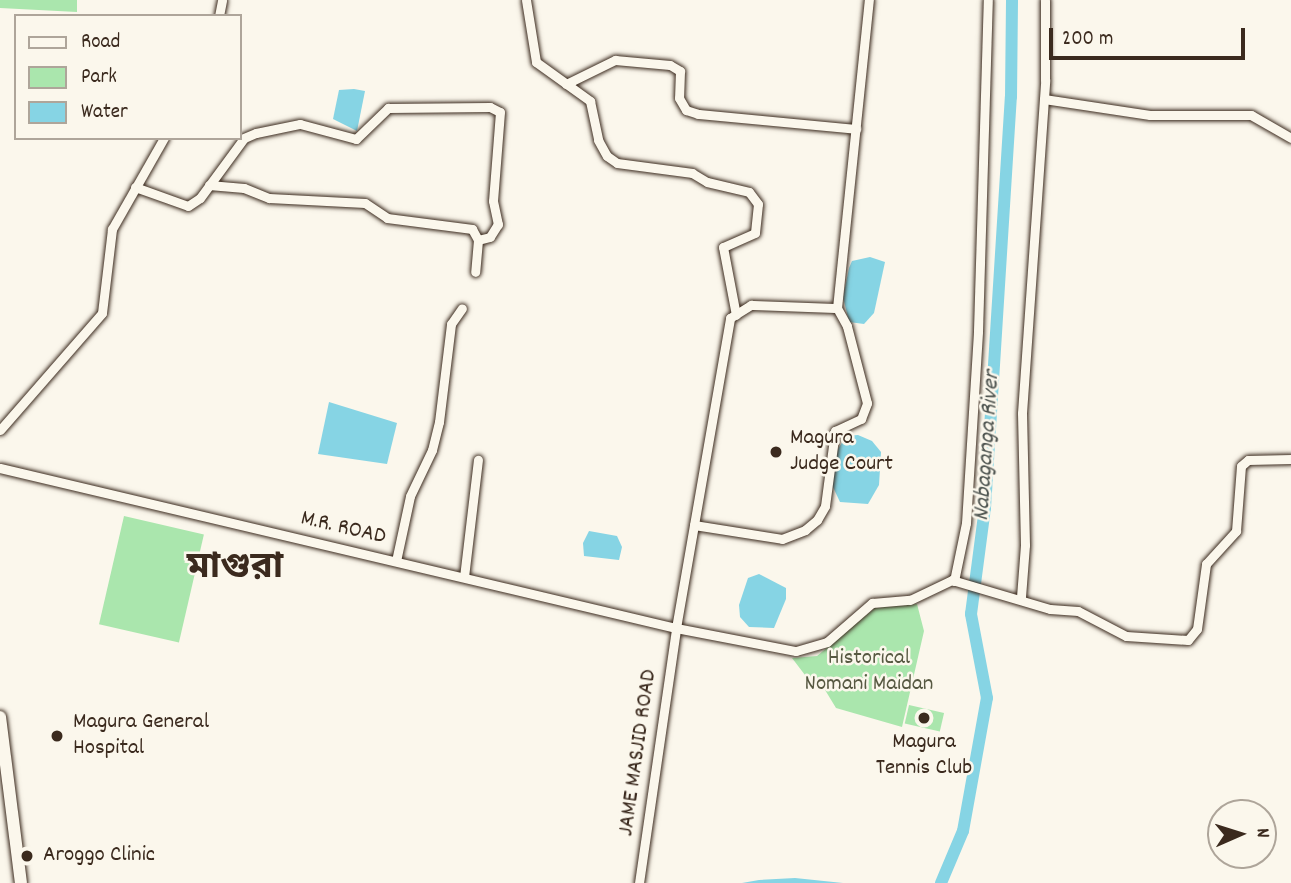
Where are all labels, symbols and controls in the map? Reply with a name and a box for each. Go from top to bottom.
legend [14,14,242,140]
scale bar [1053,14,1249,58]
text: 200 m [1062,25,1113,55]
text: Road [81,28,120,58]
text: Park [81,63,117,93]
text: Water [81,98,128,128]
water label: Nabaganga River [968,370,1008,522]
place label: Magura Judge Court [790,425,893,479]
marker: Magura Judge Court [768,444,784,460]
street label: M.R. ROAD [298,506,388,552]
district label: মাগুরা [187,548,283,592]
park label: Historical Nomani Maidan [805,645,933,699]
street label: JAME MASJID ROAD [614,668,664,838]
place label: Magura General Hospital [73,709,209,763]
marker: Magura Tennis Club [916,710,932,726]
marker: Magura General Hospital [47,726,67,746]
place label: Magura Tennis Club [876,729,972,783]
north arrow [1207,799,1277,869]
text: N [1248,828,1275,838]
place label: Aroggo Clinic [43,842,155,870]
marker: Aroggo Clinic [17,846,37,866]

